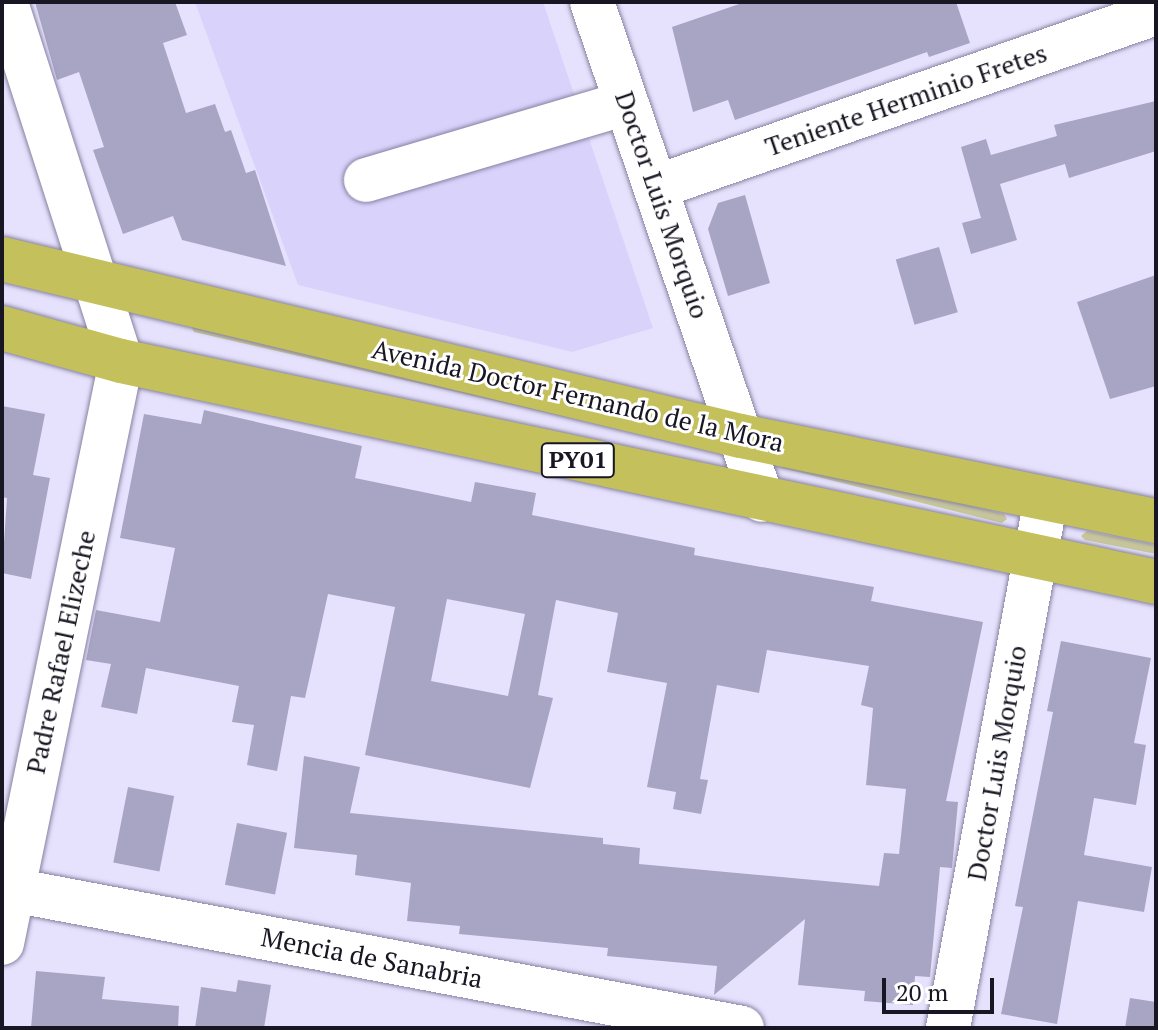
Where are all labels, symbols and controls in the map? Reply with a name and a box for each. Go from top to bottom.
street label: Teniente Herminio Fretes [761,37,1051,163]
street label: Doctor Luis Morquio [608,87,716,323]
street label: Avenida Doctor Fernando de la Mora [369,333,787,459]
road number: PY01 [540,440,616,480]
street label: Padre Rafael Elizeche [20,527,102,777]
street label: Doctor Luis Morquio [961,643,1033,883]
street label: Mencia de Sanabria [259,921,485,995]
scale bar [886,962,998,1012]
text: 20 m [896,976,948,1008]

